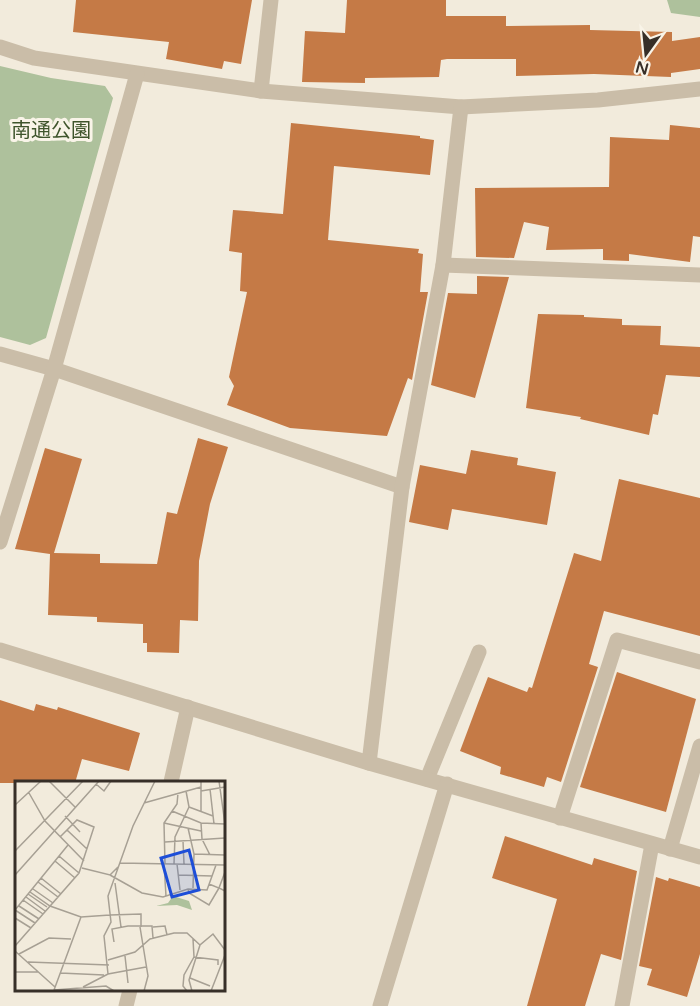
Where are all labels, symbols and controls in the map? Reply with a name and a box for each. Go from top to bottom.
north arrow [616,24,676,84]
text: N [634,56,651,79]
park label: 南通公園 [11,119,91,143]
inset map [15,781,225,991]

